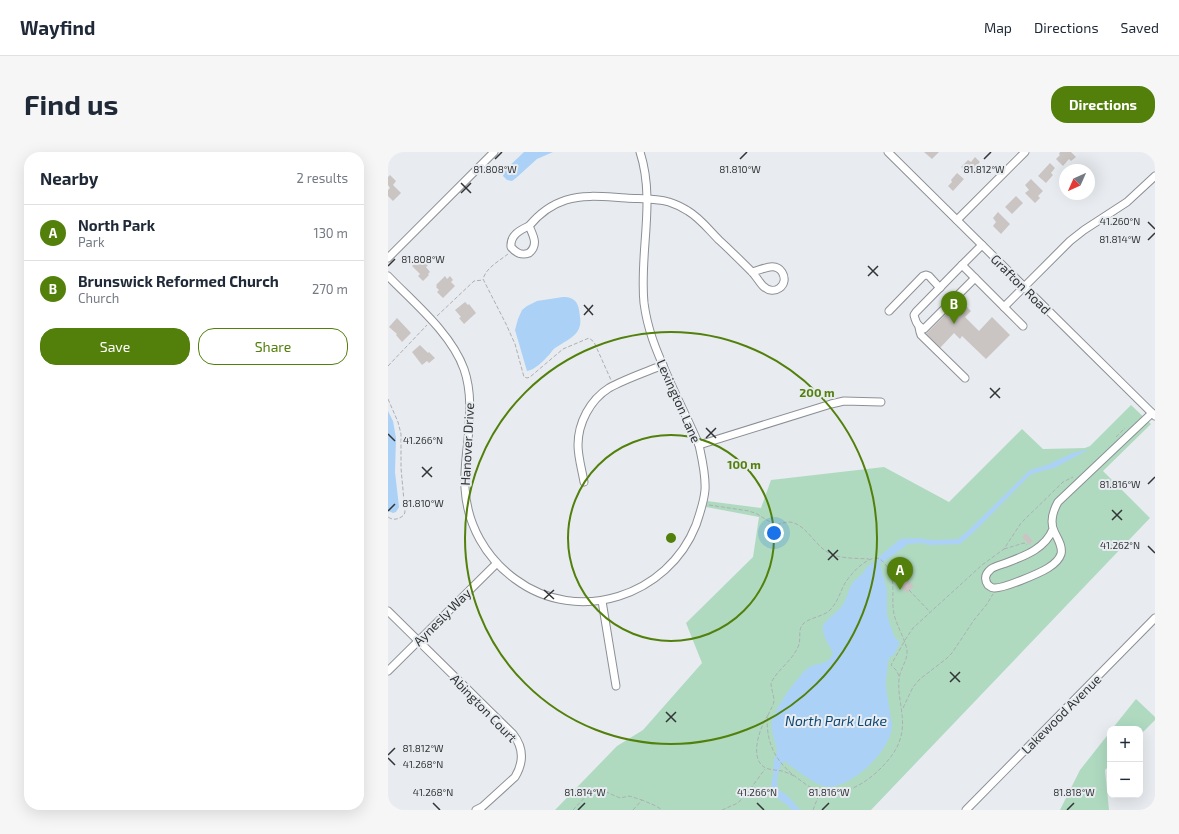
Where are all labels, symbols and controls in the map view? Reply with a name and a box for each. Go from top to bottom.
text: Wayfind [20,16,95,39]
text: Map [984,19,1012,36]
text: Directions [1034,19,1099,36]
text: Saved [1121,19,1159,36]
button: Directions [1051,86,1155,123]
text: Find us [24,87,118,121]
text: 81.808°W [473,163,517,175]
text: 81.810°W [719,163,761,175]
text: 81.812°W [963,163,1005,175]
north arrow [1059,164,1095,200]
text: Nearby [40,168,98,188]
text: 2 results [296,170,348,186]
text: 41.260°N [1100,215,1140,227]
text: North Park [78,216,155,234]
text: A [49,225,57,241]
text: 130 m [313,225,348,241]
text: 81.814°W [1099,233,1141,245]
text: Park [78,234,105,250]
street label: Grafton Road [988,251,1054,317]
text: 81.808°W [401,253,445,265]
text: Brunswick Reformed Church [78,272,279,290]
text: B [49,281,57,297]
text: 270 m [312,281,348,297]
text: Church [78,290,119,306]
pin: B [941,291,967,324]
button: Save [40,328,190,365]
button: Share [198,328,348,365]
street label: Lexington Lane [653,357,705,445]
text: 200 m [799,385,835,399]
street label: Hanover Drive [457,402,477,486]
text: 41.266°N [403,434,443,446]
text: 100 m [727,457,761,471]
text: 81.816°W [1099,478,1141,490]
text: 81.810°W [402,497,444,509]
your location [764,523,784,543]
centre of rings [664,531,678,545]
text: 41.262°N [1100,539,1140,551]
pin: A [887,557,913,590]
street label: Aynesly Way [410,585,474,649]
street label: Abington Court [447,671,521,745]
street label: Lakewood Avenue [1018,671,1104,757]
water label: North Park Lake [785,712,887,729]
map controls [1107,726,1143,798]
button: + [1107,726,1143,762]
text: 81.812°W [402,742,444,754]
text: 41.268°N [403,758,443,770]
button: − [1107,762,1143,798]
text: 41.268°N [413,786,453,798]
text: 81.814°W [564,786,606,798]
text: 41.266°N [737,786,777,798]
text: 81.816°W [808,786,850,798]
text: 81.818°W [1053,786,1095,798]

